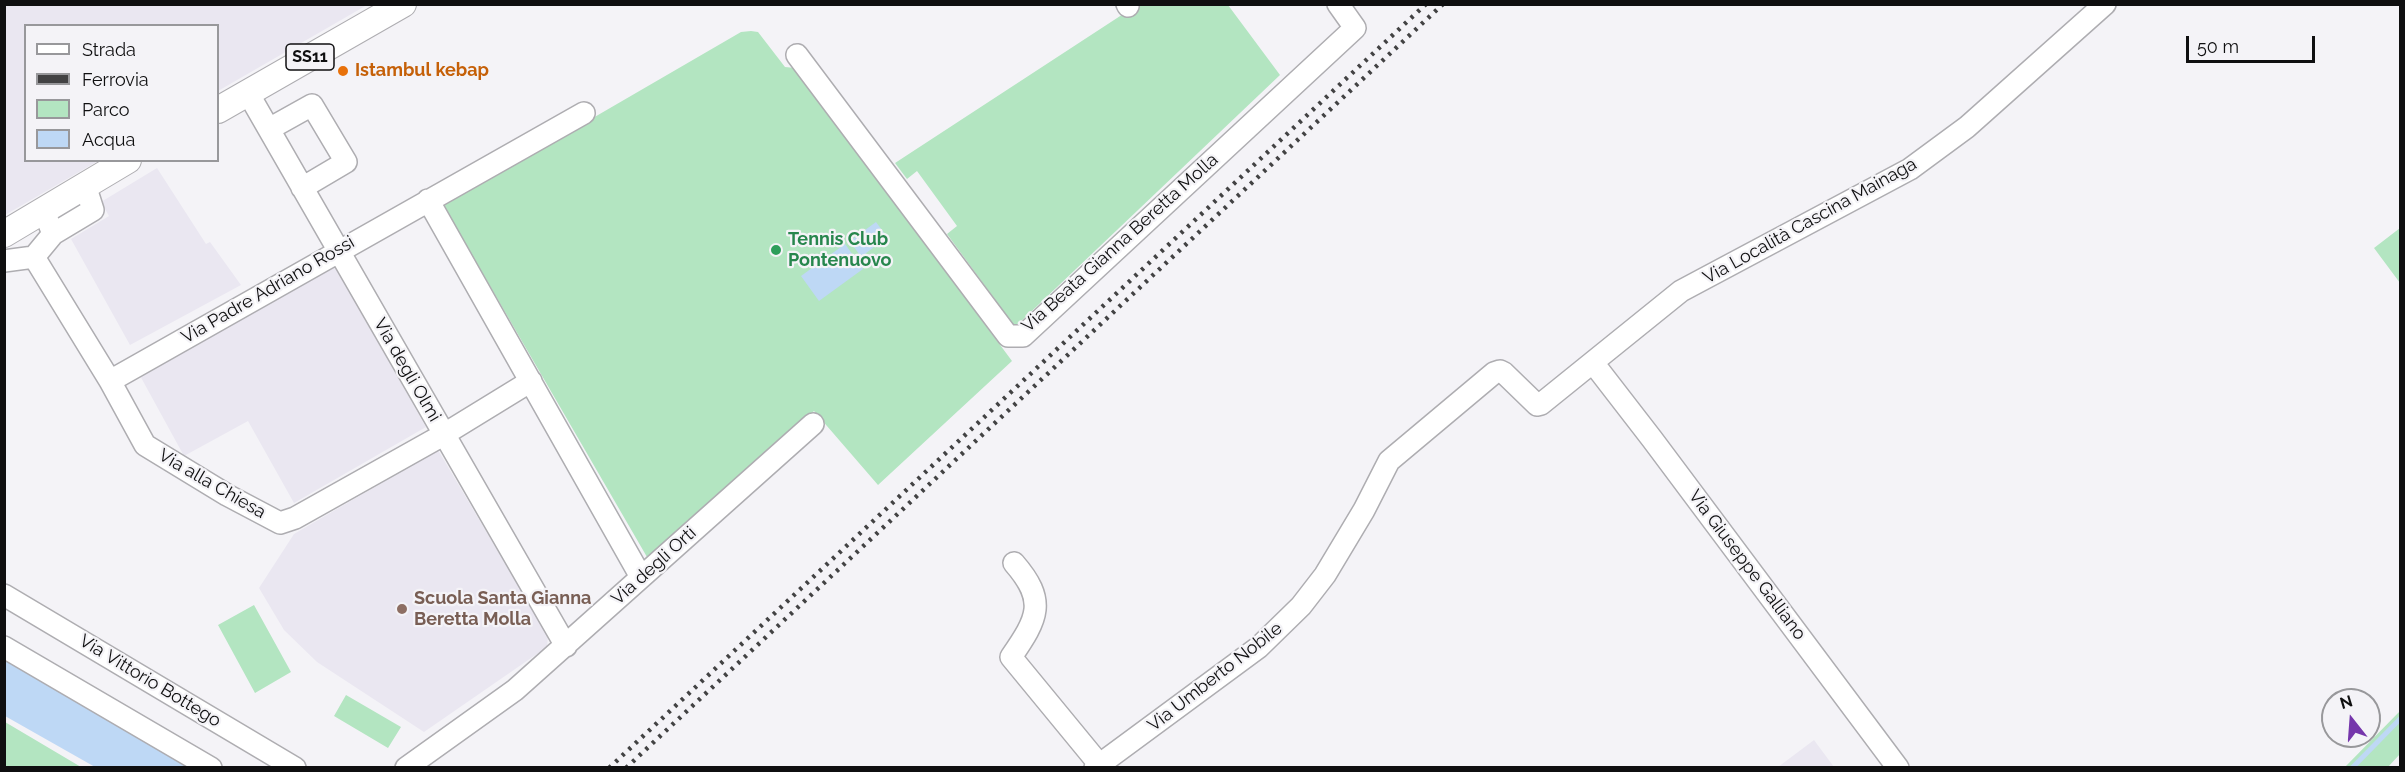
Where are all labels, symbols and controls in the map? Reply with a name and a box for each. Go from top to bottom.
legend [24,24,219,162]
scale bar [2189,24,2318,62]
text: 50 m [2197,36,2239,57]
text: Strada [82,39,136,60]
road number: SS11 [286,44,334,70]
place label: Istambul kebap [355,60,489,82]
marker: Istambul kebap [336,64,350,78]
text: Ferrovia [82,69,149,90]
text: Parco [82,99,129,120]
text: Acqua [82,129,135,150]
street label: Via Beata Gianna Beretta Molla [1017,149,1223,337]
street label: Via Località Cascina Mainaga [1699,153,1921,289]
place label: Tennis Club Pontenuovo [788,229,891,272]
street label: Via Padre Adriano Rossi [178,232,358,348]
marker: Tennis Club Pontenuovo [769,243,783,257]
street label: Via degli Olmi [369,314,445,426]
street label: Via alla Chiesa [154,445,270,523]
street label: Via Giuseppe Galliano [1684,486,1810,644]
street label: Via degli Orti [607,522,701,610]
place label: Scuola Santa Gianna Beretta Molla [414,588,591,630]
marker: Scuola Santa Gianna Beretta Molla [395,602,409,616]
street label: Via Umberto Nobile [1143,618,1287,736]
street label: Via Vittorio Bottego [75,630,225,732]
north arrow [2321,688,2381,748]
text: N [2338,691,2355,713]

